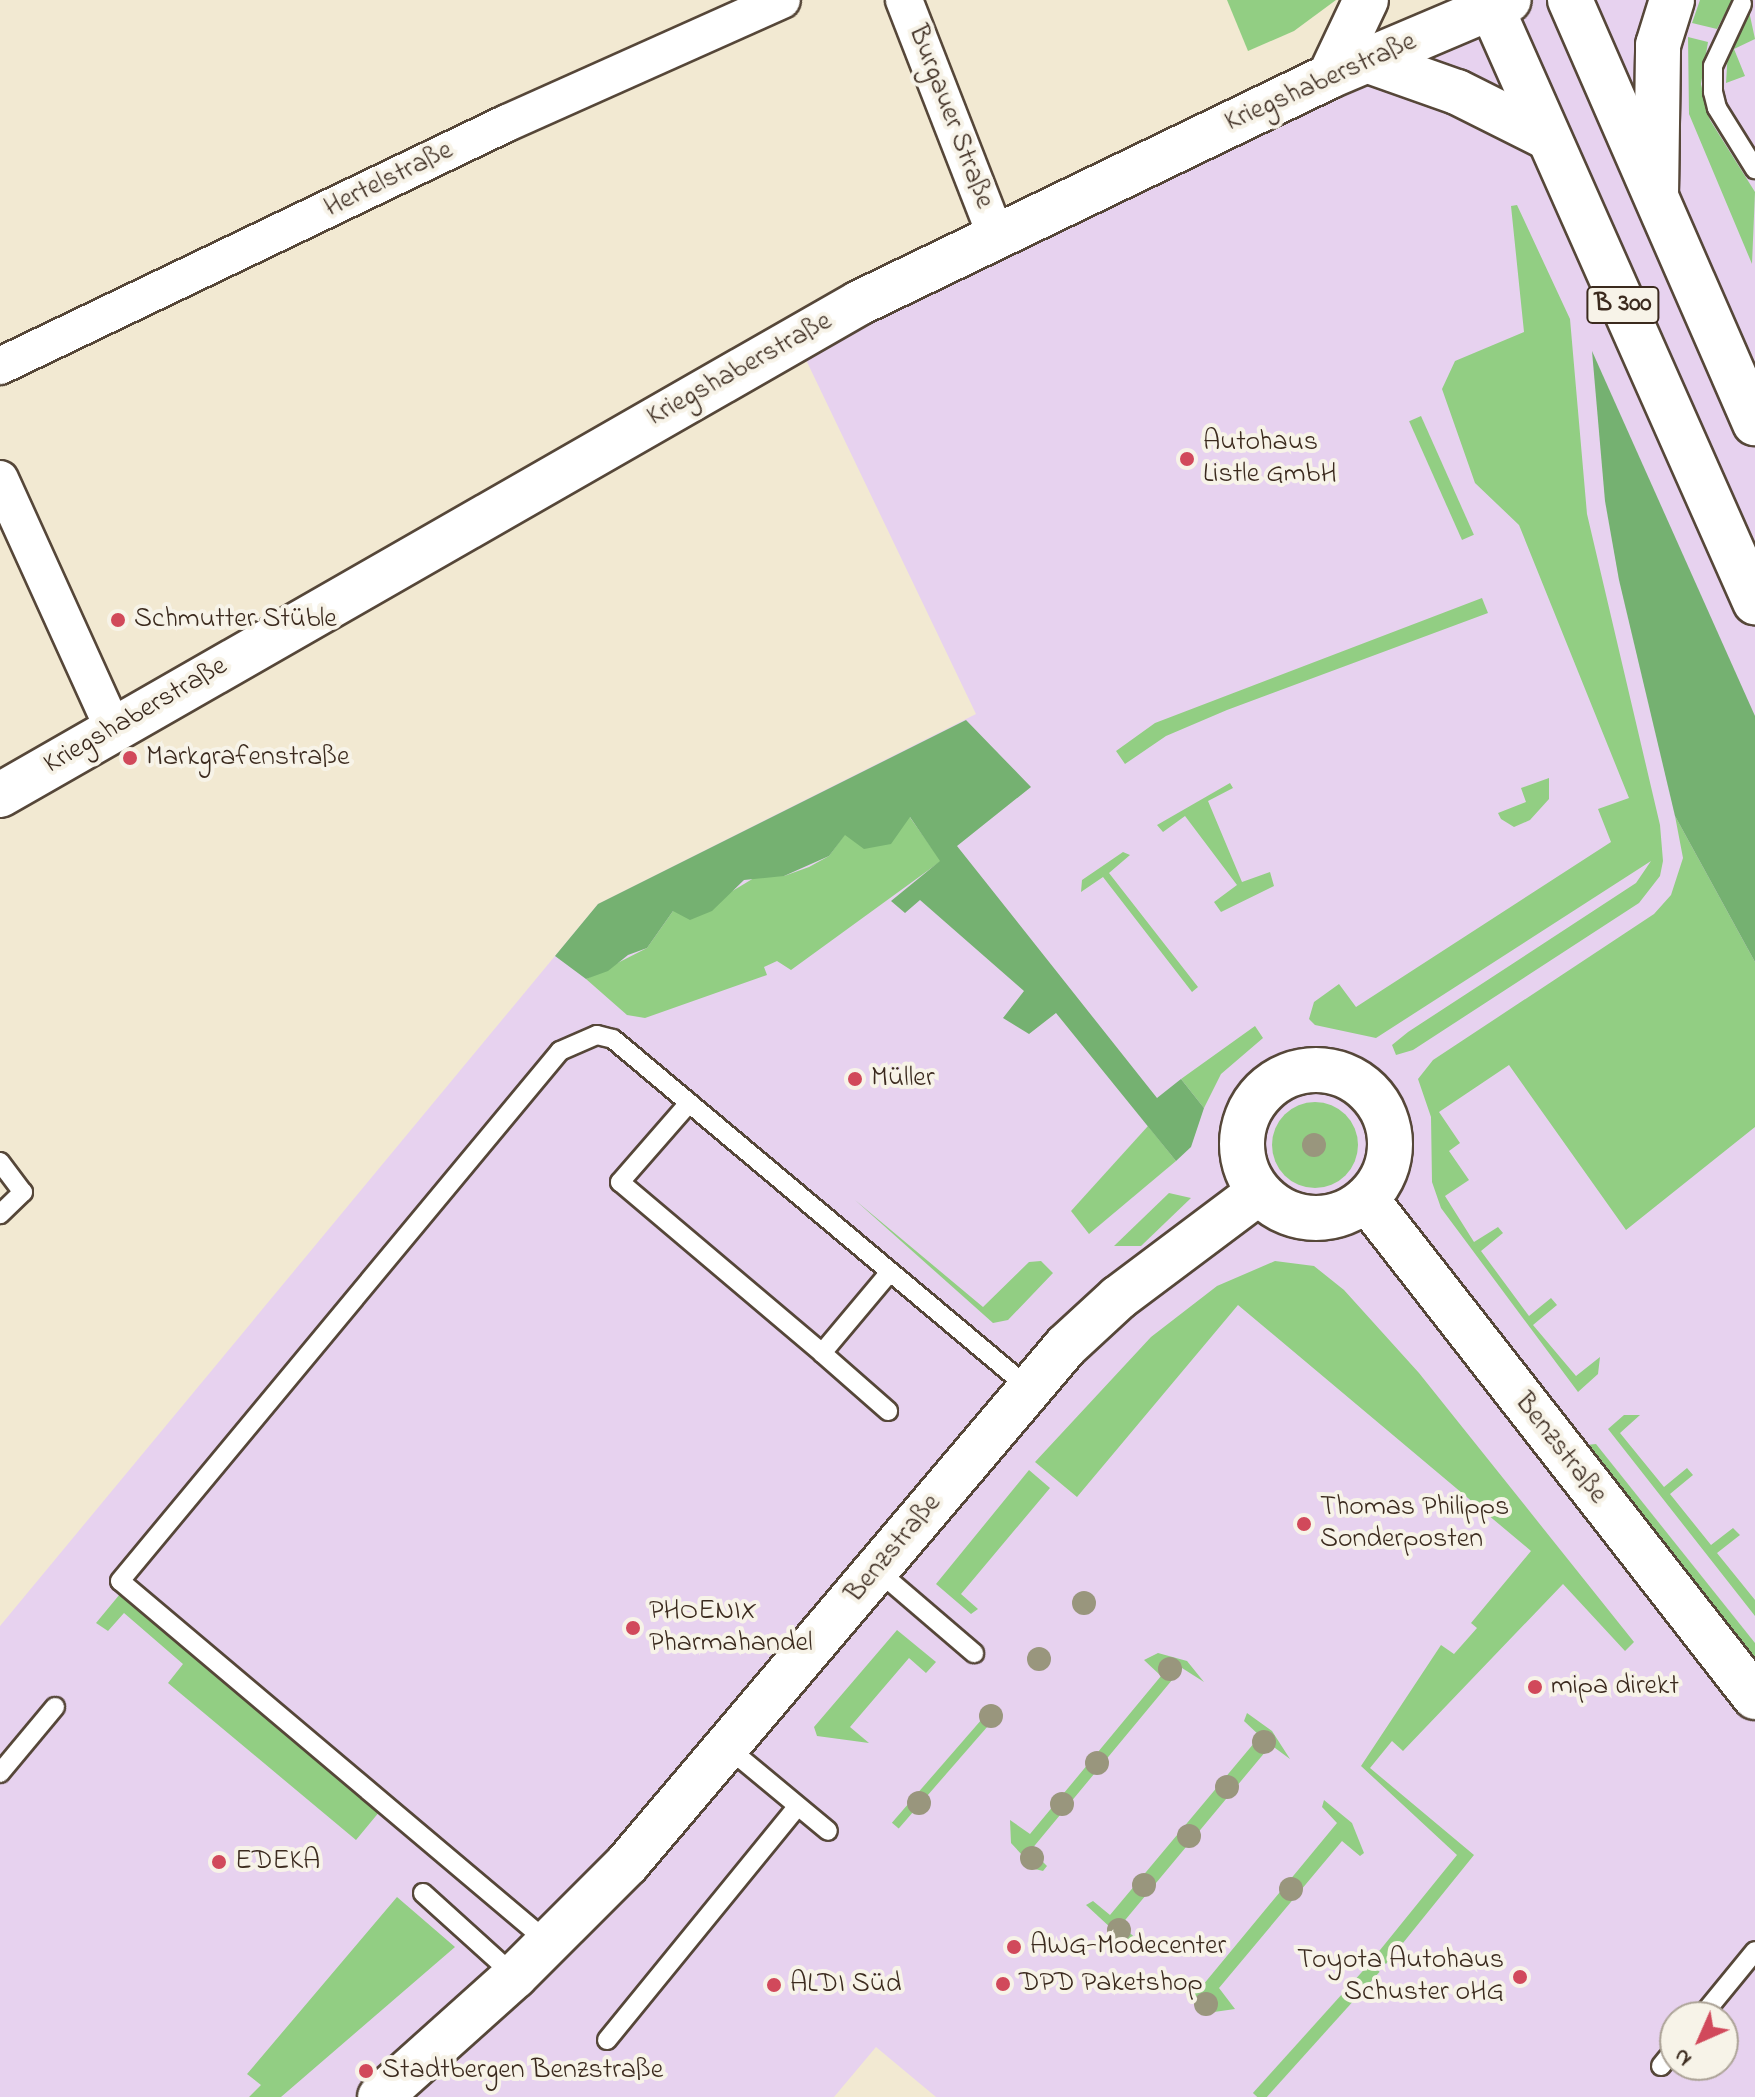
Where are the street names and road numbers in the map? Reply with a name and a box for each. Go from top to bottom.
street label: Burgauer Straße [900,21,1000,213]
street label: Kriegshaberstraße [1220,26,1422,140]
street label: Hertelstraße [319,134,459,226]
road number: B 300 [1585,283,1661,327]
street label: Kriegshaberstraße [642,305,838,435]
street label: Kriegshaberstraße [38,650,234,782]
street label: Benzstraße [1506,1387,1614,1511]
street label: Benzstraße [839,1488,949,1610]

